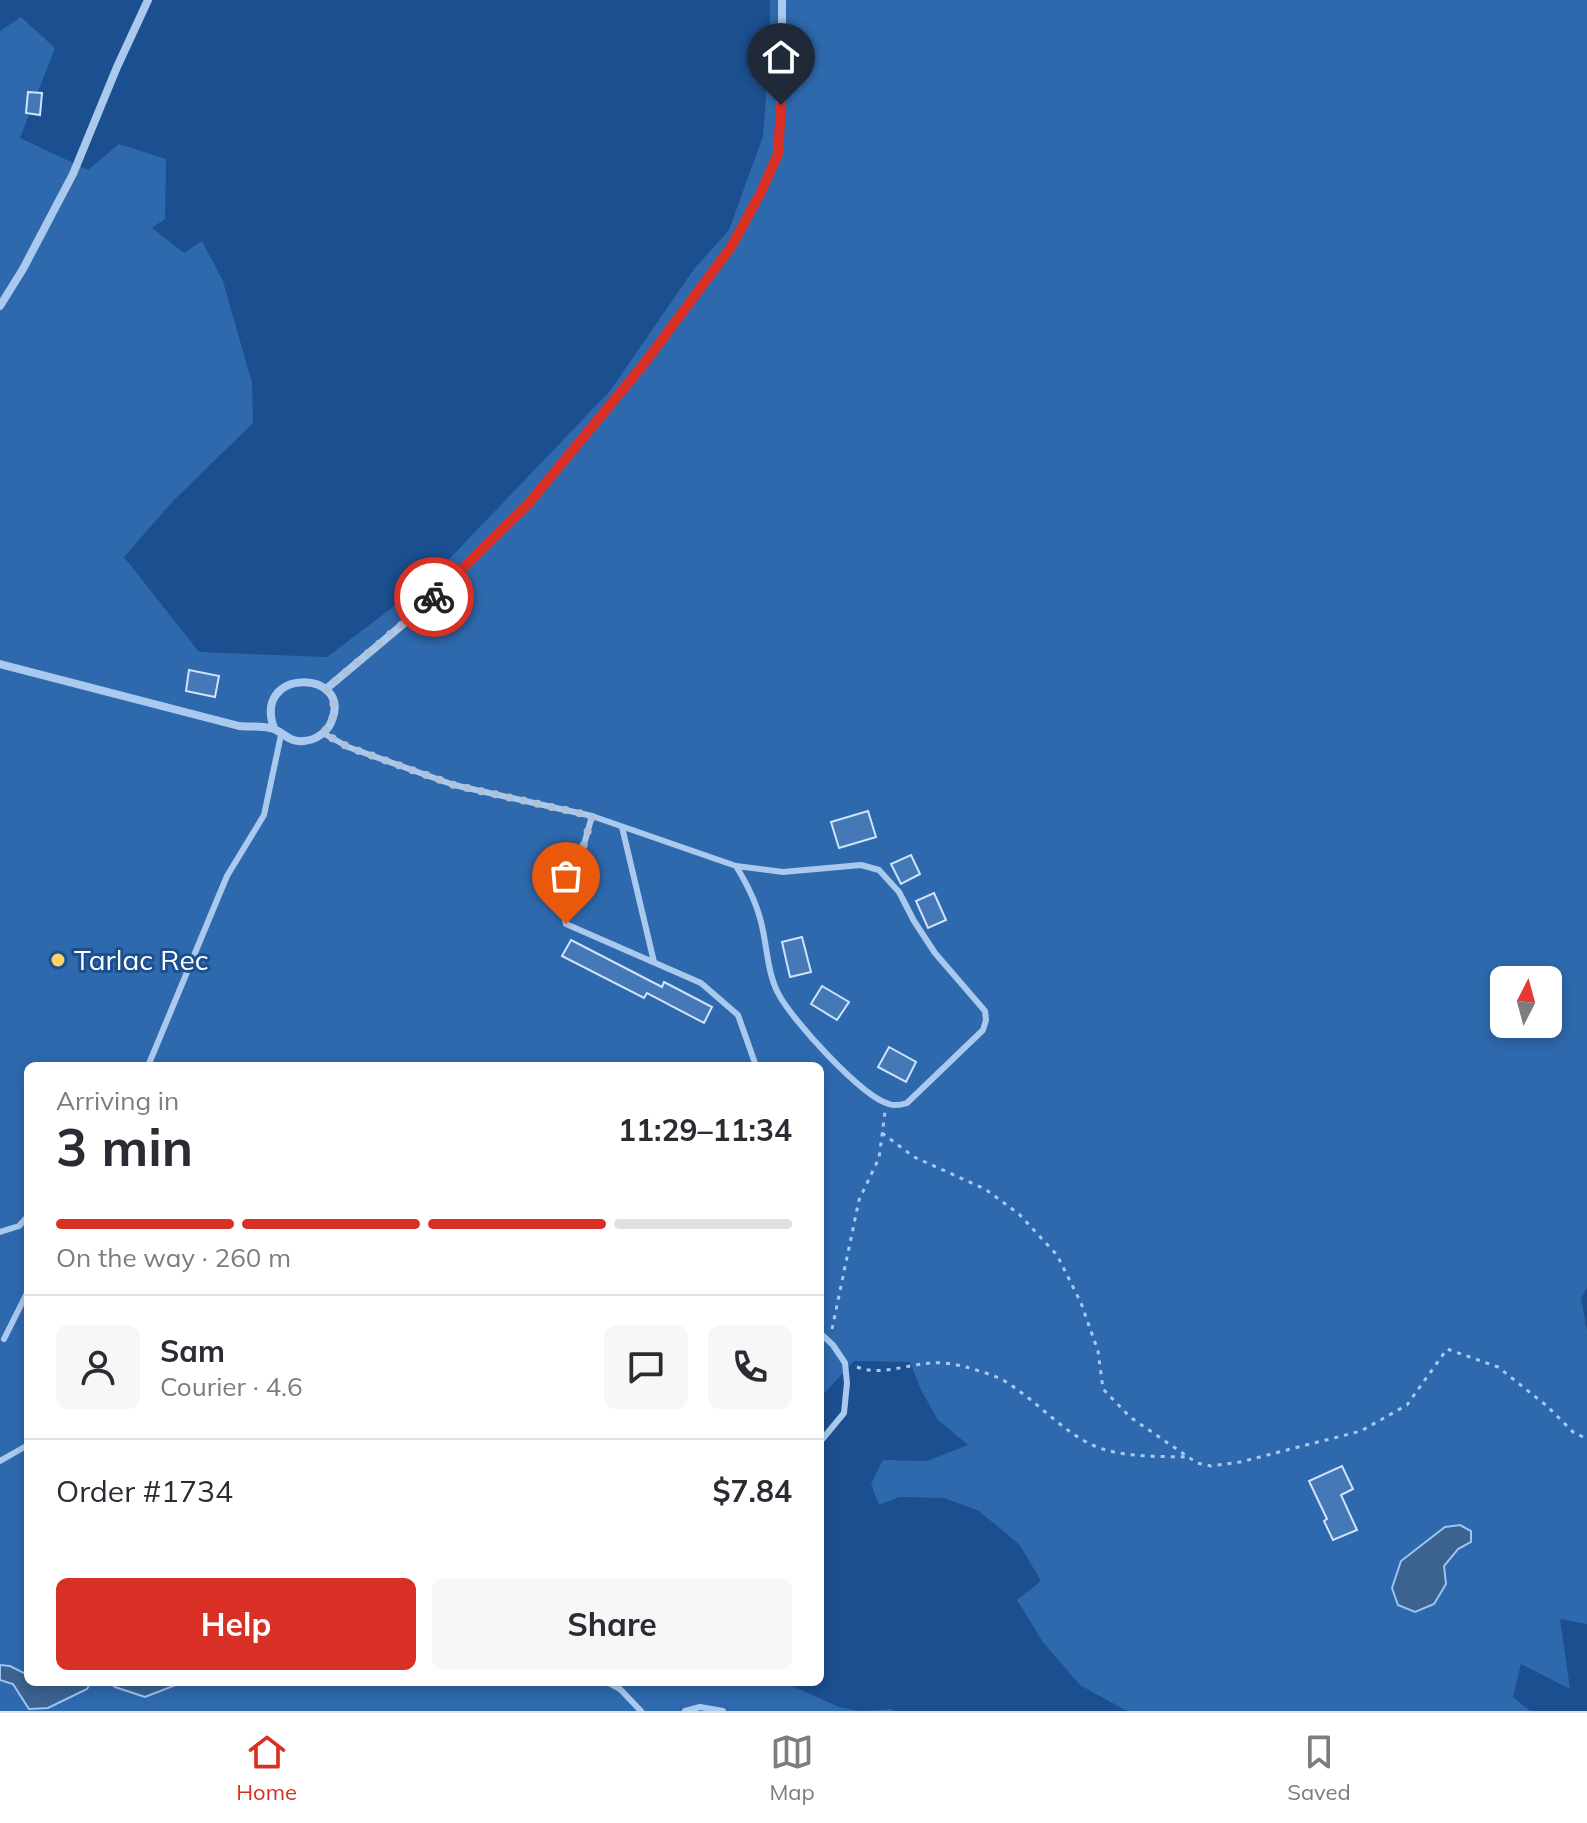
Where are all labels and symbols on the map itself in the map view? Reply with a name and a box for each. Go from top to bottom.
pin [747,23,815,105]
courier [394,557,474,637]
pin [532,842,600,924]
place label: Tarlac Rec [74,942,209,977]
marker: Tarlac Rec [49,951,67,969]
north arrow [1490,966,1562,1038]

